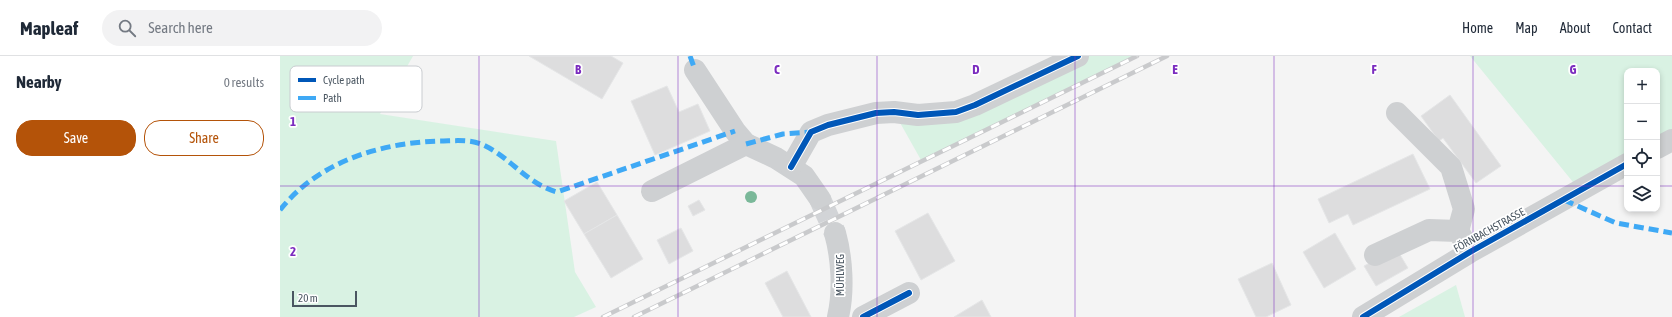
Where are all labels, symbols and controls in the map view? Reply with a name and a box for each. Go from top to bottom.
search box [102,10,382,46]
text: Mapleaf [20,17,78,39]
icon: search [116,17,138,39]
text: Search here [148,19,213,36]
text: Home [1462,20,1493,36]
text: Map [1515,20,1538,36]
text: About [1560,20,1591,36]
text: Contact [1613,20,1652,36]
text: B [575,62,582,77]
text: C [774,62,780,77]
text: D [972,62,980,77]
text: E [1172,62,1178,77]
text: F [1371,62,1377,77]
text: G [1570,62,1577,77]
legend [290,66,422,112]
map controls [1624,68,1660,212]
button: + [1624,68,1660,104]
text: Nearby [16,72,62,92]
text: Cycle path [323,74,365,86]
text: 0 results [224,75,264,90]
text: Path [323,92,342,104]
button: − [1624,104,1660,140]
text: 1 [290,114,296,129]
button: Save [16,120,136,156]
button: Share [144,120,264,156]
button: locate [1624,140,1660,176]
button: layers [1624,176,1660,212]
street label: FÖRNBACHSTRASSE [1452,205,1527,254]
text: 2 [290,244,296,259]
street label: MÜHLWEG [834,254,846,296]
scale bar [292,289,357,308]
text: 20 m [298,292,318,304]

